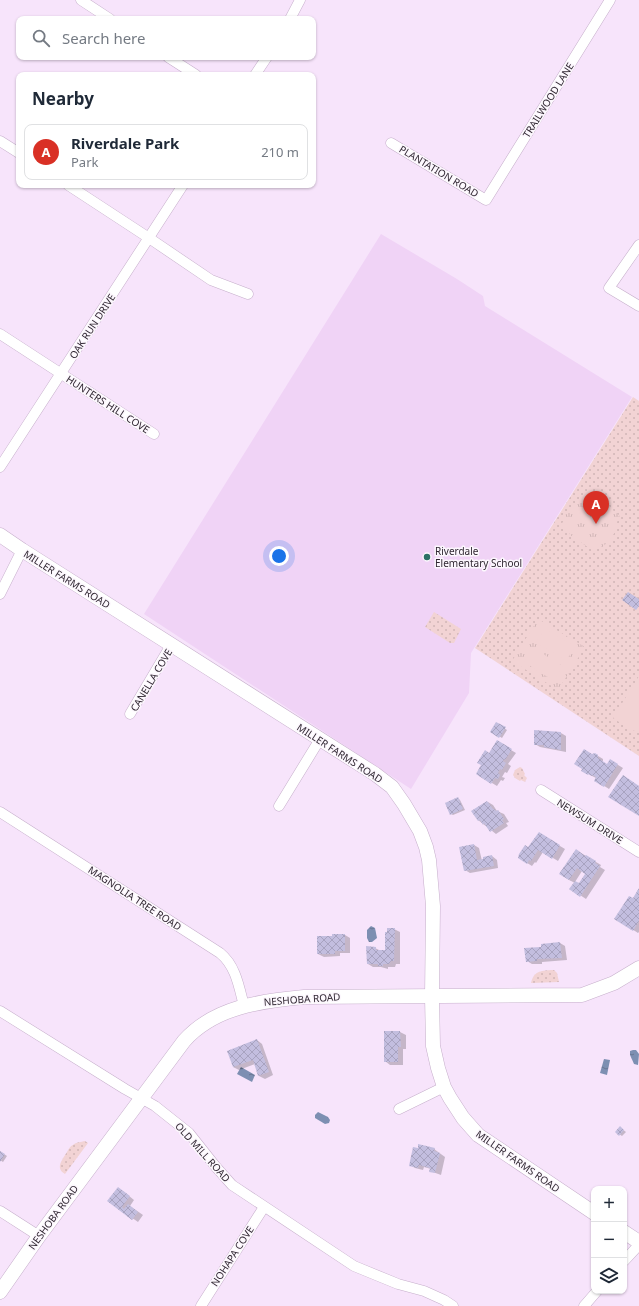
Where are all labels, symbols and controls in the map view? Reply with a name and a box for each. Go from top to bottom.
search box [16,16,316,60]
icon: search [30,27,52,49]
text: Search here [62,28,145,48]
street label: TRAILWOOD LANE [519,60,577,140]
text: Nearby [32,87,94,110]
text: Riverdale Park [71,133,179,153]
street label: PLANTATION ROAD [397,142,481,200]
text: A [42,143,51,161]
text: 210 m [261,143,299,161]
text: Park [71,153,98,171]
street label: OAK RUN DRIVE [66,291,118,361]
street label: HUNTERS HILL COVE [63,372,153,436]
pin: A [583,491,609,524]
place label: Riverdale Elementary School [435,544,522,570]
your location [269,546,289,566]
street label: MILLER FARMS ROAD [21,547,113,611]
marker: Riverdale Elementary School [422,552,432,562]
street label: CANELLA COVE [127,646,175,714]
street label: MILLER FARMS ROAD [294,720,386,786]
street label: NEWSUM DRIVE [554,795,626,847]
street label: MAGNOLIA TREE ROAD [86,863,184,933]
street label: NESHOBA ROAD [263,989,341,1009]
street label: OLD MILL ROAD [172,1119,234,1185]
street label: MILLER FARMS ROAD [473,1127,563,1195]
street label: NESHOBA ROAD [25,1182,81,1252]
map controls [591,1186,627,1294]
button: + [591,1186,627,1222]
button: − [591,1222,627,1258]
street label: NOHAPA COVE [207,1223,257,1289]
button: layers [591,1258,627,1294]

